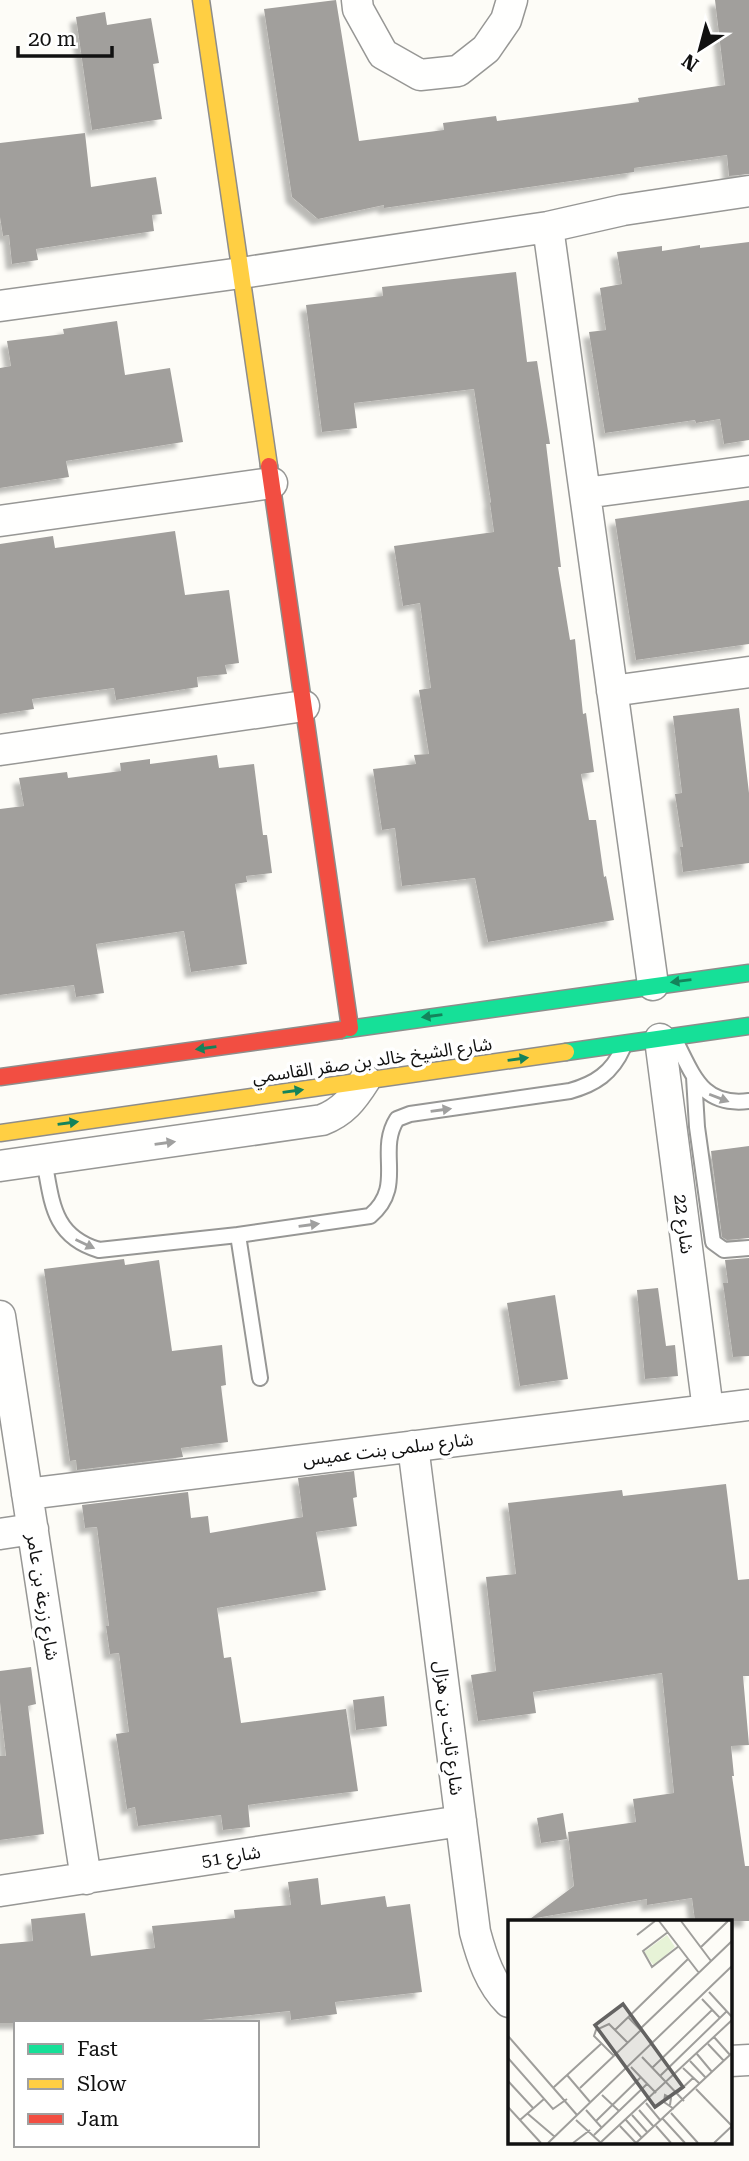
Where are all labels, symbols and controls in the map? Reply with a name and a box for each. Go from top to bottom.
scale bar [18,14,112,58]
north arrow [665,14,735,84]
text: 20 m [28,27,76,51]
text: N [677,49,703,76]
one-way arrow [670,976,692,987]
one-way arrow [421,1011,443,1022]
street label: شارع الشيخ خالد بن صقر القاسمي [251,1033,494,1091]
one-way arrow [195,1043,217,1054]
one-way arrow [507,1053,529,1064]
one-way arrow [282,1085,304,1096]
one-way arrow [709,1093,730,1104]
one-way arrow [430,1104,452,1115]
one-way arrow [57,1117,79,1128]
one-way arrow [154,1137,176,1148]
street label: شارع 22 [666,1193,698,1255]
one-way arrow [298,1219,320,1230]
one-way arrow [74,1238,95,1250]
street label: شارع سلمى بنت عميس [302,1428,475,1474]
street label: شارع زرعة بن عامر [18,1531,63,1663]
street label: شارع ثابت بن هزال [426,1659,468,1797]
street label: شارع 51 [200,1841,263,1875]
inset map [508,1920,732,2144]
legend [14,2021,259,2147]
text: Fast [77,2037,118,2061]
text: Slow [77,2072,127,2096]
text: Jam [77,2107,119,2131]

